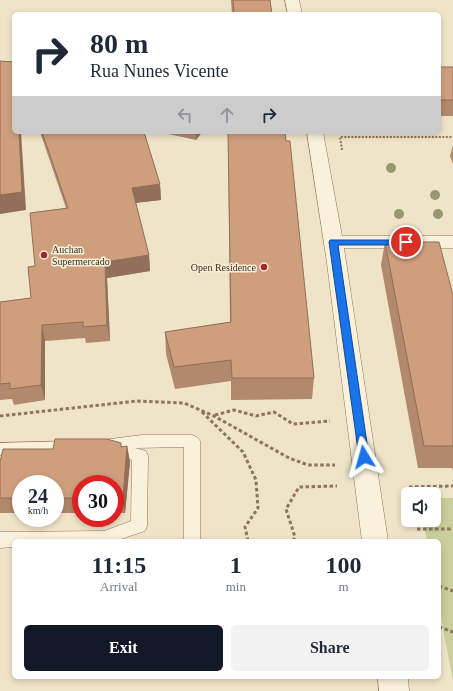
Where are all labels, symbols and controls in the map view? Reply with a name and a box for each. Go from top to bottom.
icon: right [24,28,76,80]
text: 80 m [90,28,148,59]
text: Rua Nunes Vicente [90,61,229,81]
icon: left [174,104,196,126]
icon: ahead [216,104,238,126]
icon: right [258,104,280,126]
pin [389,225,423,259]
icon: arrive [395,231,417,253]
place label: Auchan Supermercado [52,244,110,267]
marker: Auchan Supermercado [39,250,49,260]
place label: Open Residence [191,262,257,273]
marker: Open Residence [259,262,269,272]
position arrow [343,436,385,478]
speed limit sign: 30 [72,475,124,527]
text: 24 [28,485,48,507]
map controls [401,487,441,527]
button: sound [401,487,441,527]
text: km/h [28,505,48,516]
text: 11:15 [92,552,146,578]
text: 1 [230,552,242,578]
text: 100 [325,552,361,578]
text: Arrival [100,579,138,594]
text: min [226,579,246,594]
text: m [338,579,349,594]
button: Exit [24,625,223,671]
button: Share [231,625,429,671]

